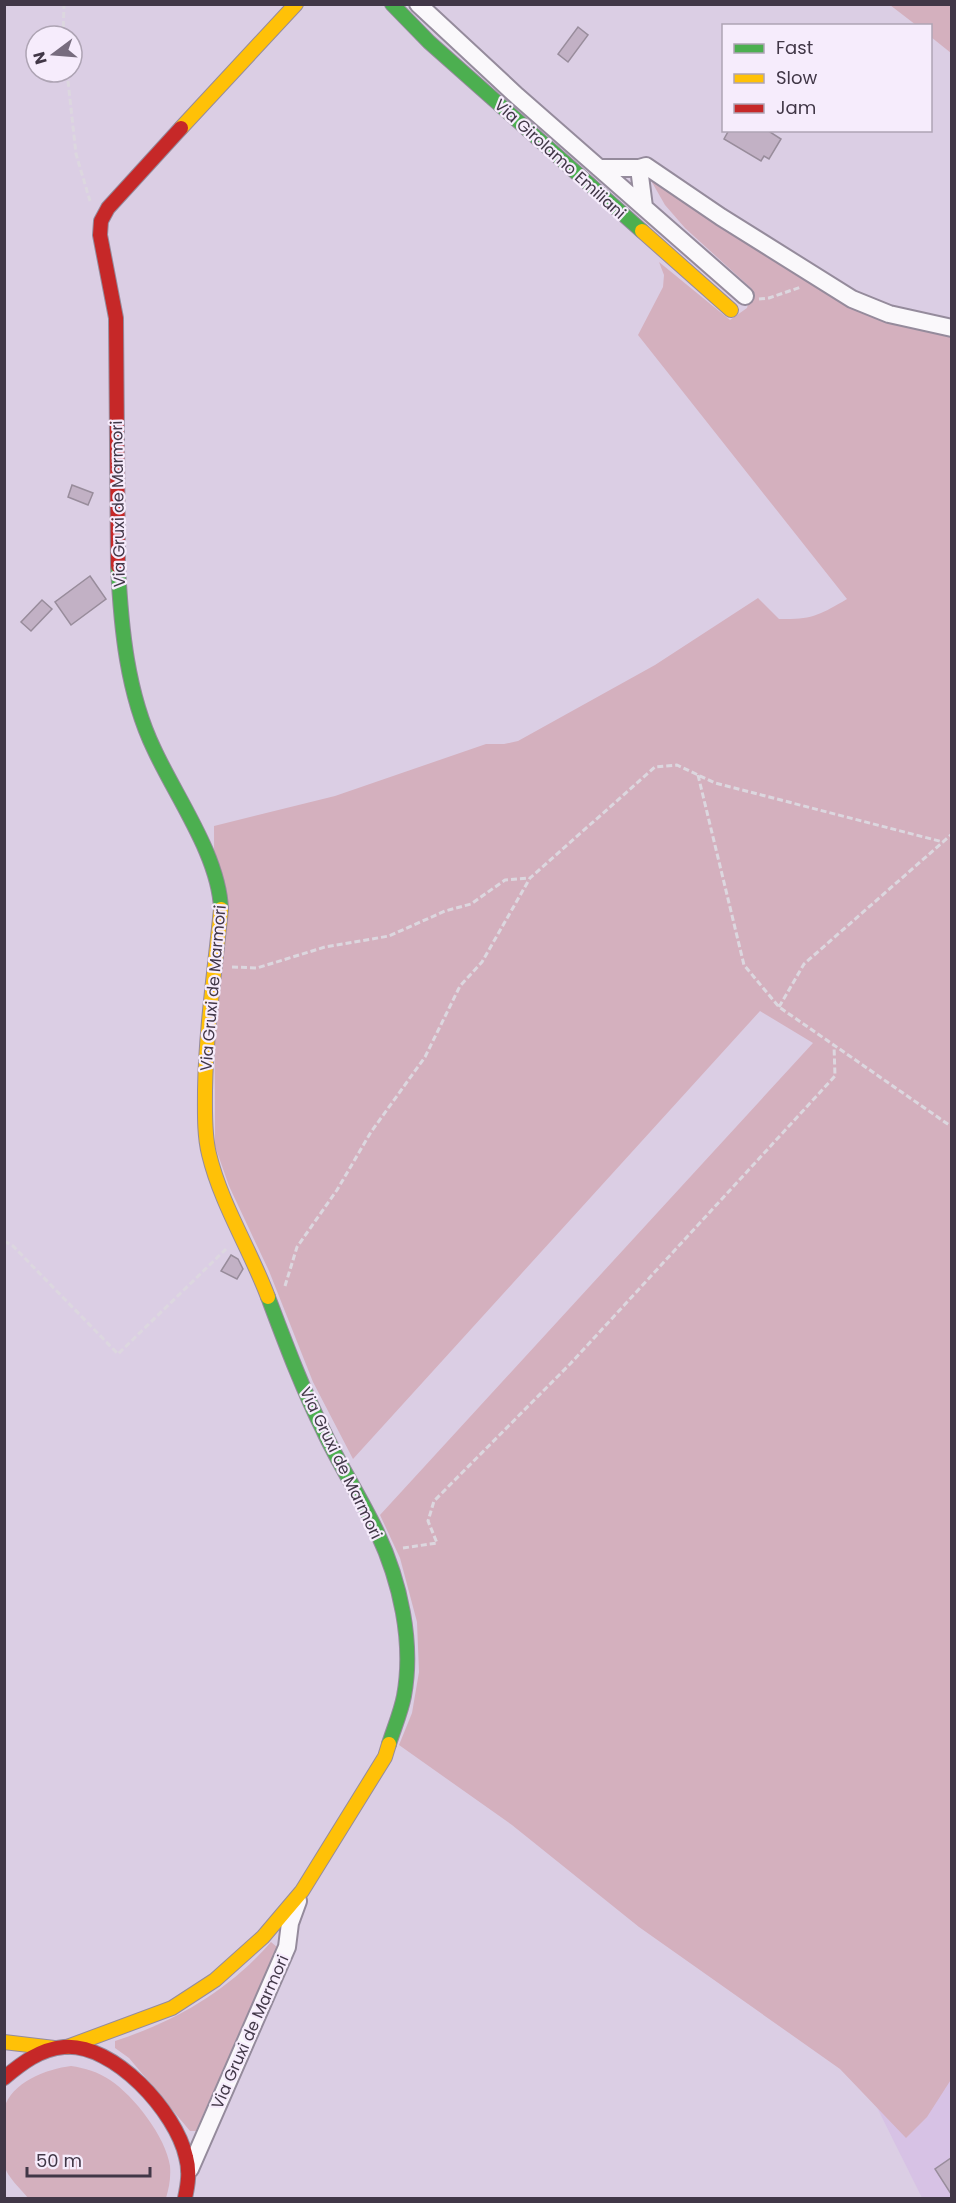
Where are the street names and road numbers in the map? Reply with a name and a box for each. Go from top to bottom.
street label: Via Girolamo Emiliani [489,94,631,224]
street label: Via Gruxi de Marmori [105,421,131,587]
street label: Via Gruxi de Marmori [194,904,232,1072]
street label: Via Gruxi de Marmori [294,1383,388,1543]
street label: Via Gruxi de Marmori [206,1951,294,2113]

